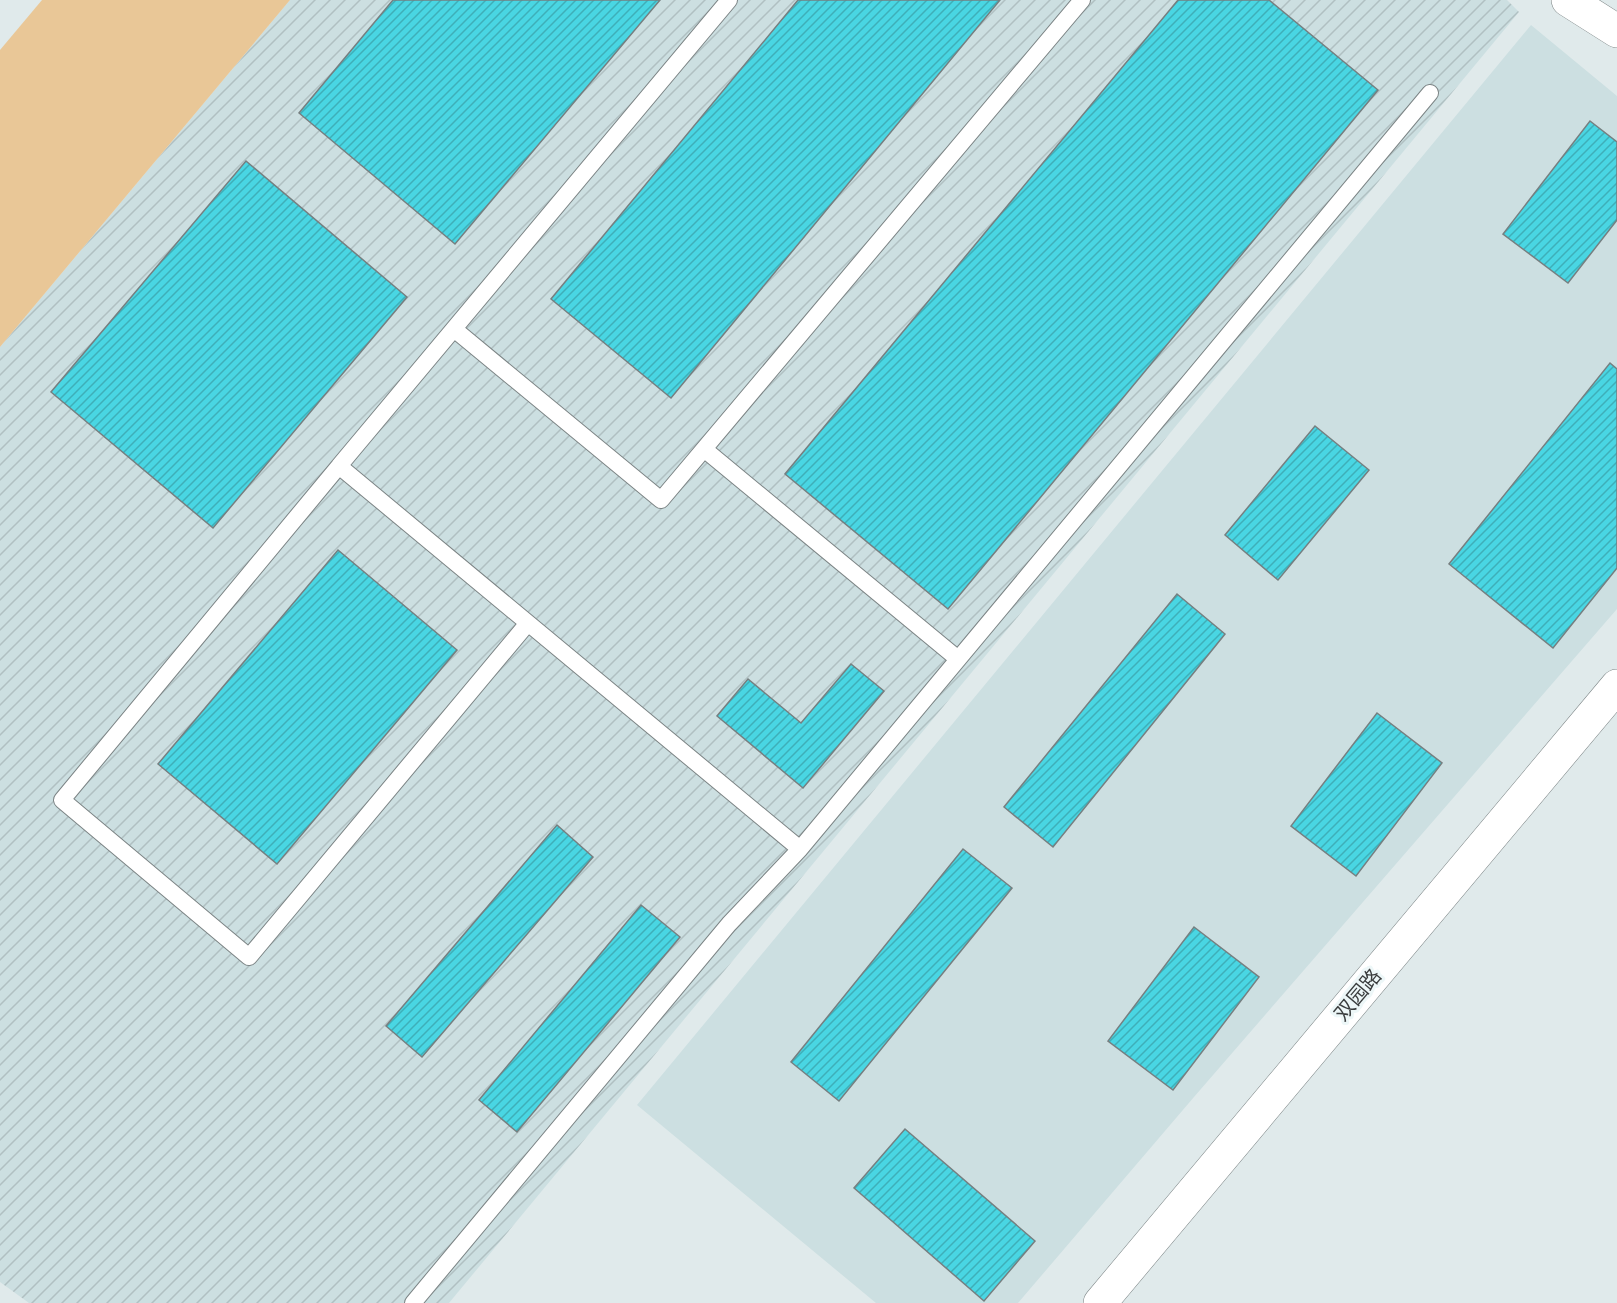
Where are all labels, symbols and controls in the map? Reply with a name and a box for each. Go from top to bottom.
street label: 双园路 [1330,965,1386,1025]

